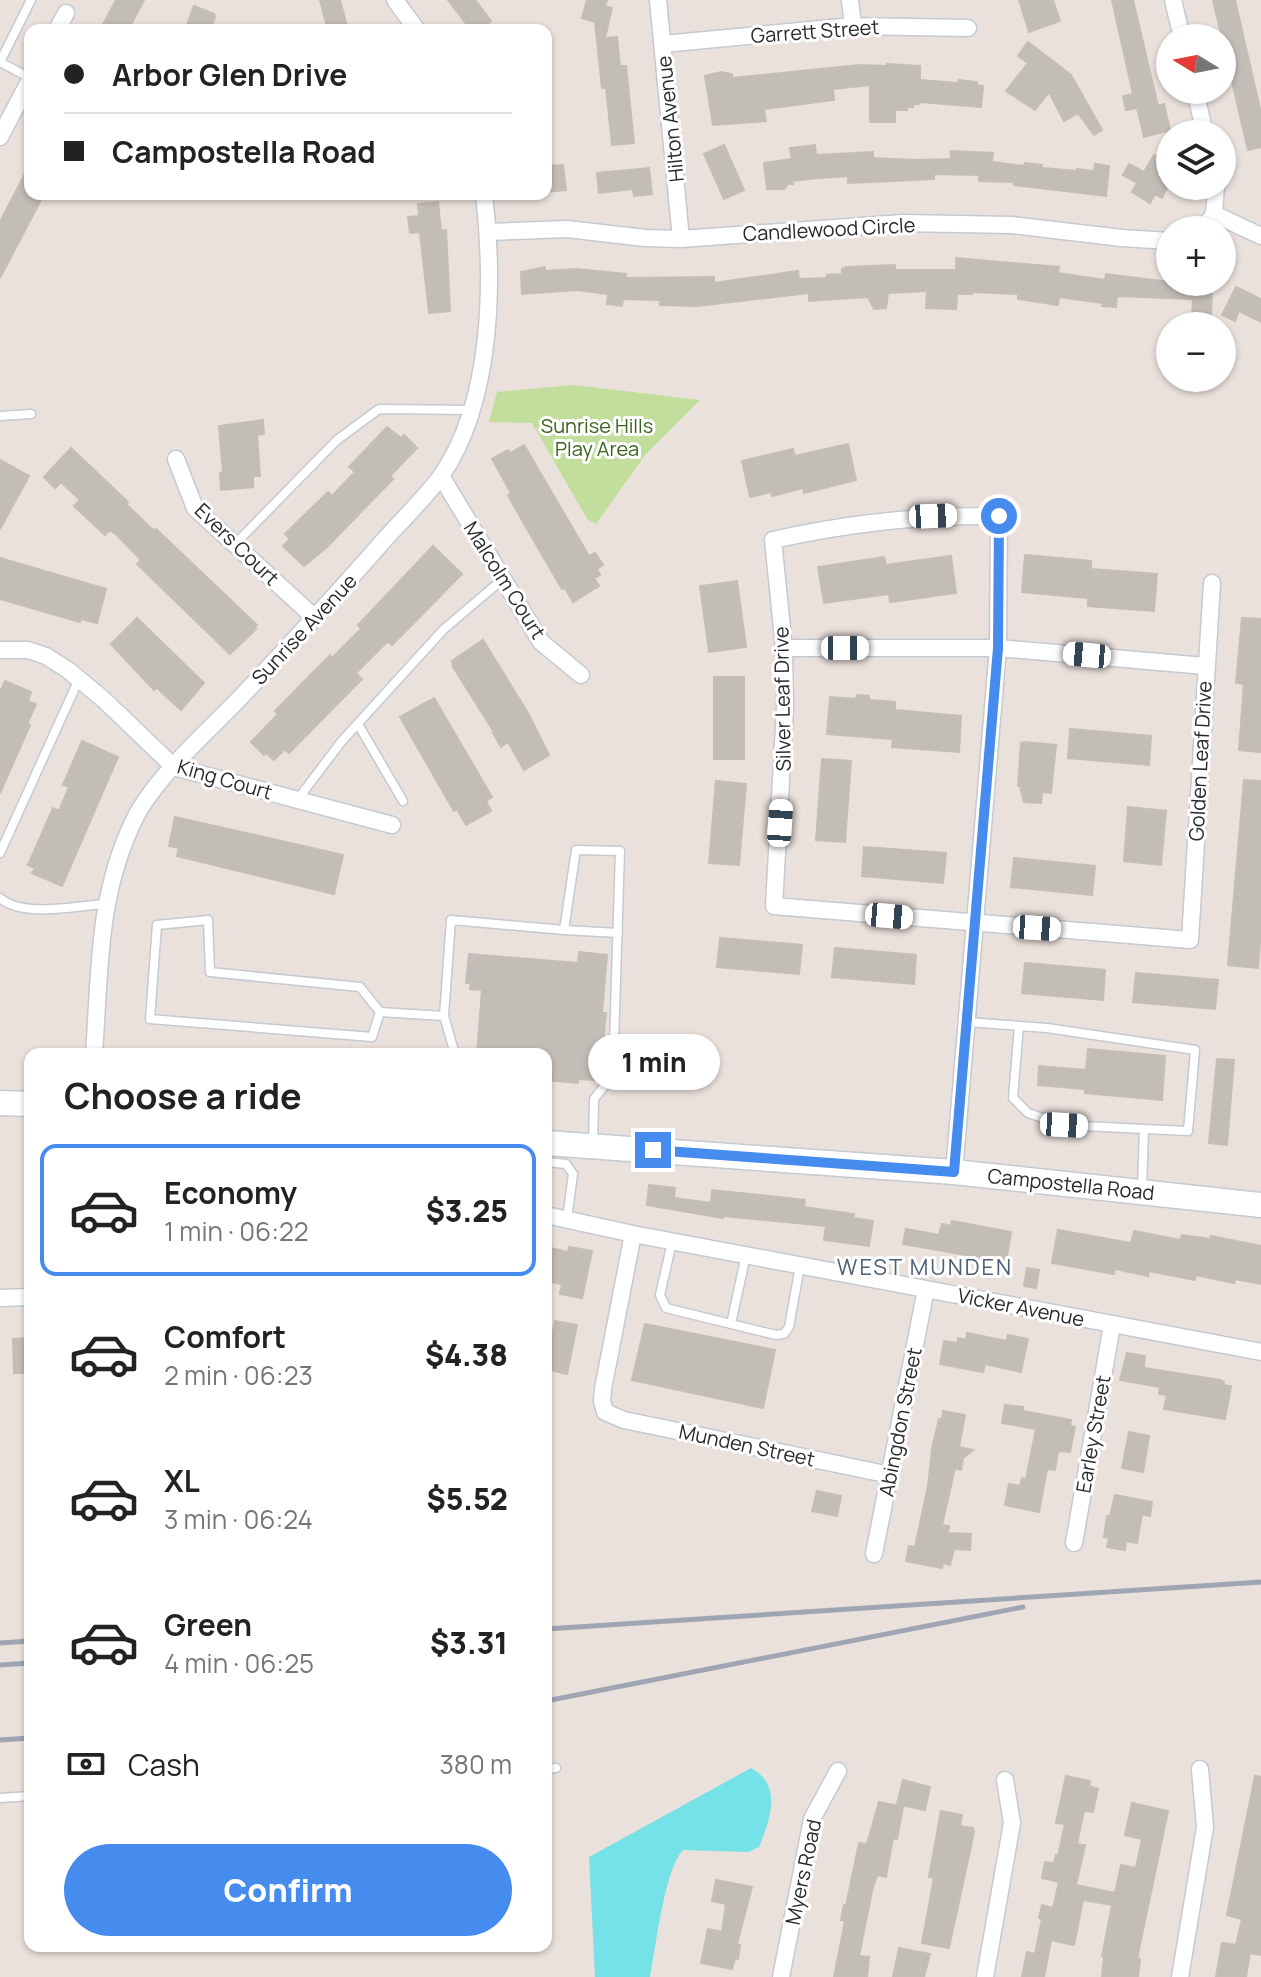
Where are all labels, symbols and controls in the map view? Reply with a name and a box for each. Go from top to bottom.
street label: Garrett Street [750,13,880,49]
north arrow [1156,24,1236,104]
map controls [1156,24,1236,392]
text: Arbor Glen Drive [112,54,347,95]
street label: Hilton Avenue [650,55,690,183]
button: layers [1156,120,1236,200]
text: Campostella Road [112,131,376,172]
street label: Candlewood Circle [742,211,916,247]
button: + [1156,216,1236,296]
button: − [1156,312,1236,392]
park label: Sunrise Hills Play Area [541,412,653,462]
street label: Evers Court [189,497,285,591]
route start [981,498,1017,534]
car [909,503,957,529]
street label: Malcolm Court [458,516,552,644]
street label: Sunrise Avenue [245,568,363,690]
street label: Silver Leaf Drive [767,626,797,772]
car [821,636,869,660]
car [1062,641,1112,669]
street label: Golden Leaf Drive [1182,680,1218,842]
street label: King Court [174,753,276,805]
car [766,798,794,848]
car [864,902,914,930]
car [1012,914,1062,942]
callout: 1 min [587,1034,719,1090]
text: 1 min [621,1044,687,1080]
text: Choose a ride [64,1071,302,1120]
car [1039,1112,1089,1138]
route end [635,1132,671,1168]
street label: Campostella Road [986,1162,1156,1206]
text: Economy [164,1172,297,1213]
icon: car [68,1174,140,1246]
text: $3.25 [426,1190,508,1231]
text: 1 min · 06:22 [164,1213,309,1249]
district label: WEST MUNDEN [837,1252,1013,1282]
street label: Vicker Avenue [955,1281,1087,1333]
text: Comfort [164,1316,286,1357]
icon: car [68,1318,140,1390]
text: $4.38 [425,1334,508,1375]
street label: Abingdon Street [872,1345,928,1499]
text: 2 min · 06:23 [164,1357,313,1393]
street label: Earley Street [1069,1373,1117,1495]
street label: Munden Street [677,1417,817,1473]
text: XL [164,1460,200,1501]
icon: car [68,1462,140,1534]
text: $5.52 [426,1478,508,1519]
text: 3 min · 06:24 [164,1501,313,1537]
text: Green [164,1604,252,1645]
icon: car [68,1606,140,1678]
text: $3.31 [430,1622,508,1663]
text: 4 min · 06:25 [164,1645,314,1681]
icon: cash [64,1742,108,1786]
text: Cash [128,1744,200,1785]
text: 380 m [439,1746,512,1782]
street label: Myers Road [779,1817,827,1927]
button: Confirm [64,1844,512,1936]

